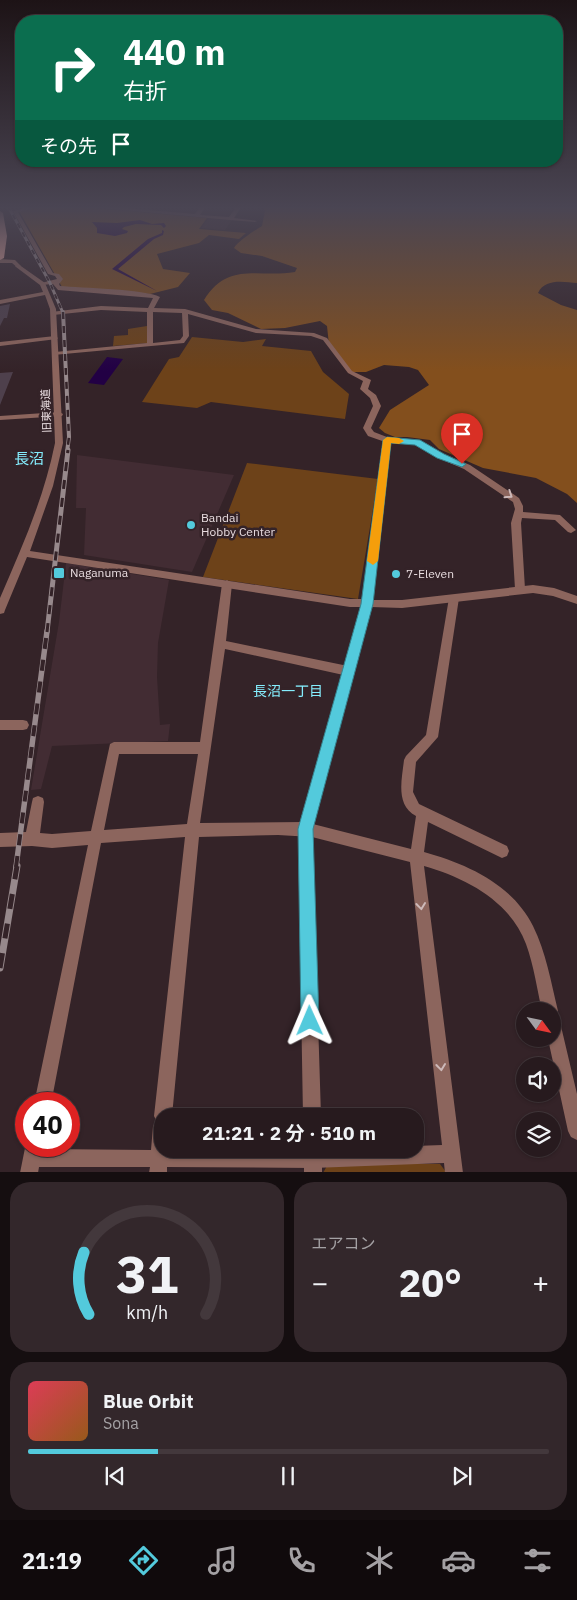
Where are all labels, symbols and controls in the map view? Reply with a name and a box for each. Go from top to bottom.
text: 440 m [123,29,226,75]
icon: right [40,35,105,100]
text: 右折 [123,76,167,105]
icon: arrive [107,130,135,158]
text: その先 [40,134,97,158]
street label: 旧東海道 [38,389,54,433]
pin [441,413,483,464]
icon: arrive [448,420,476,448]
district label: 長沼 [14,449,44,468]
one-way arrow [503,489,512,498]
place label: Bandai Hobby Center [201,510,275,539]
marker: Bandai Hobby Center [185,519,197,531]
place label: Naganuma [70,565,129,580]
marker: Naganuma [52,566,66,580]
place label: 7-Eleven [406,566,454,581]
marker: 7-Eleven [390,568,402,580]
district label: 長沼一丁目 [253,682,323,700]
one-way arrow [415,902,426,910]
position arrow [283,994,335,1046]
north arrow [516,1002,561,1048]
map controls [516,1002,561,1157]
button: sound [516,1057,561,1102]
one-way arrow [435,1063,446,1071]
speed limit sign: 40 [15,1092,80,1157]
button: layers [516,1112,561,1157]
text: 21:21 · 2 分 · 510 m [202,1121,376,1145]
text: エアコン [312,1233,376,1253]
text: 31 [116,1240,178,1307]
text: 20° [399,1258,462,1307]
text: − [312,1264,328,1301]
text: + [532,1264,549,1301]
text: km/h [126,1301,168,1324]
text: Blue Orbit [103,1389,193,1413]
text: Sona [103,1413,139,1433]
icon: previous [101,1462,129,1490]
icon: pause [274,1462,302,1490]
icon: next [448,1462,476,1490]
icon: directions [126,1543,161,1578]
icon: music [205,1543,240,1578]
icon: phone [284,1543,319,1578]
icon: climate [362,1543,397,1578]
icon: car [441,1543,476,1578]
icon: filters [520,1543,555,1578]
text: 21:19 [22,1546,82,1575]

